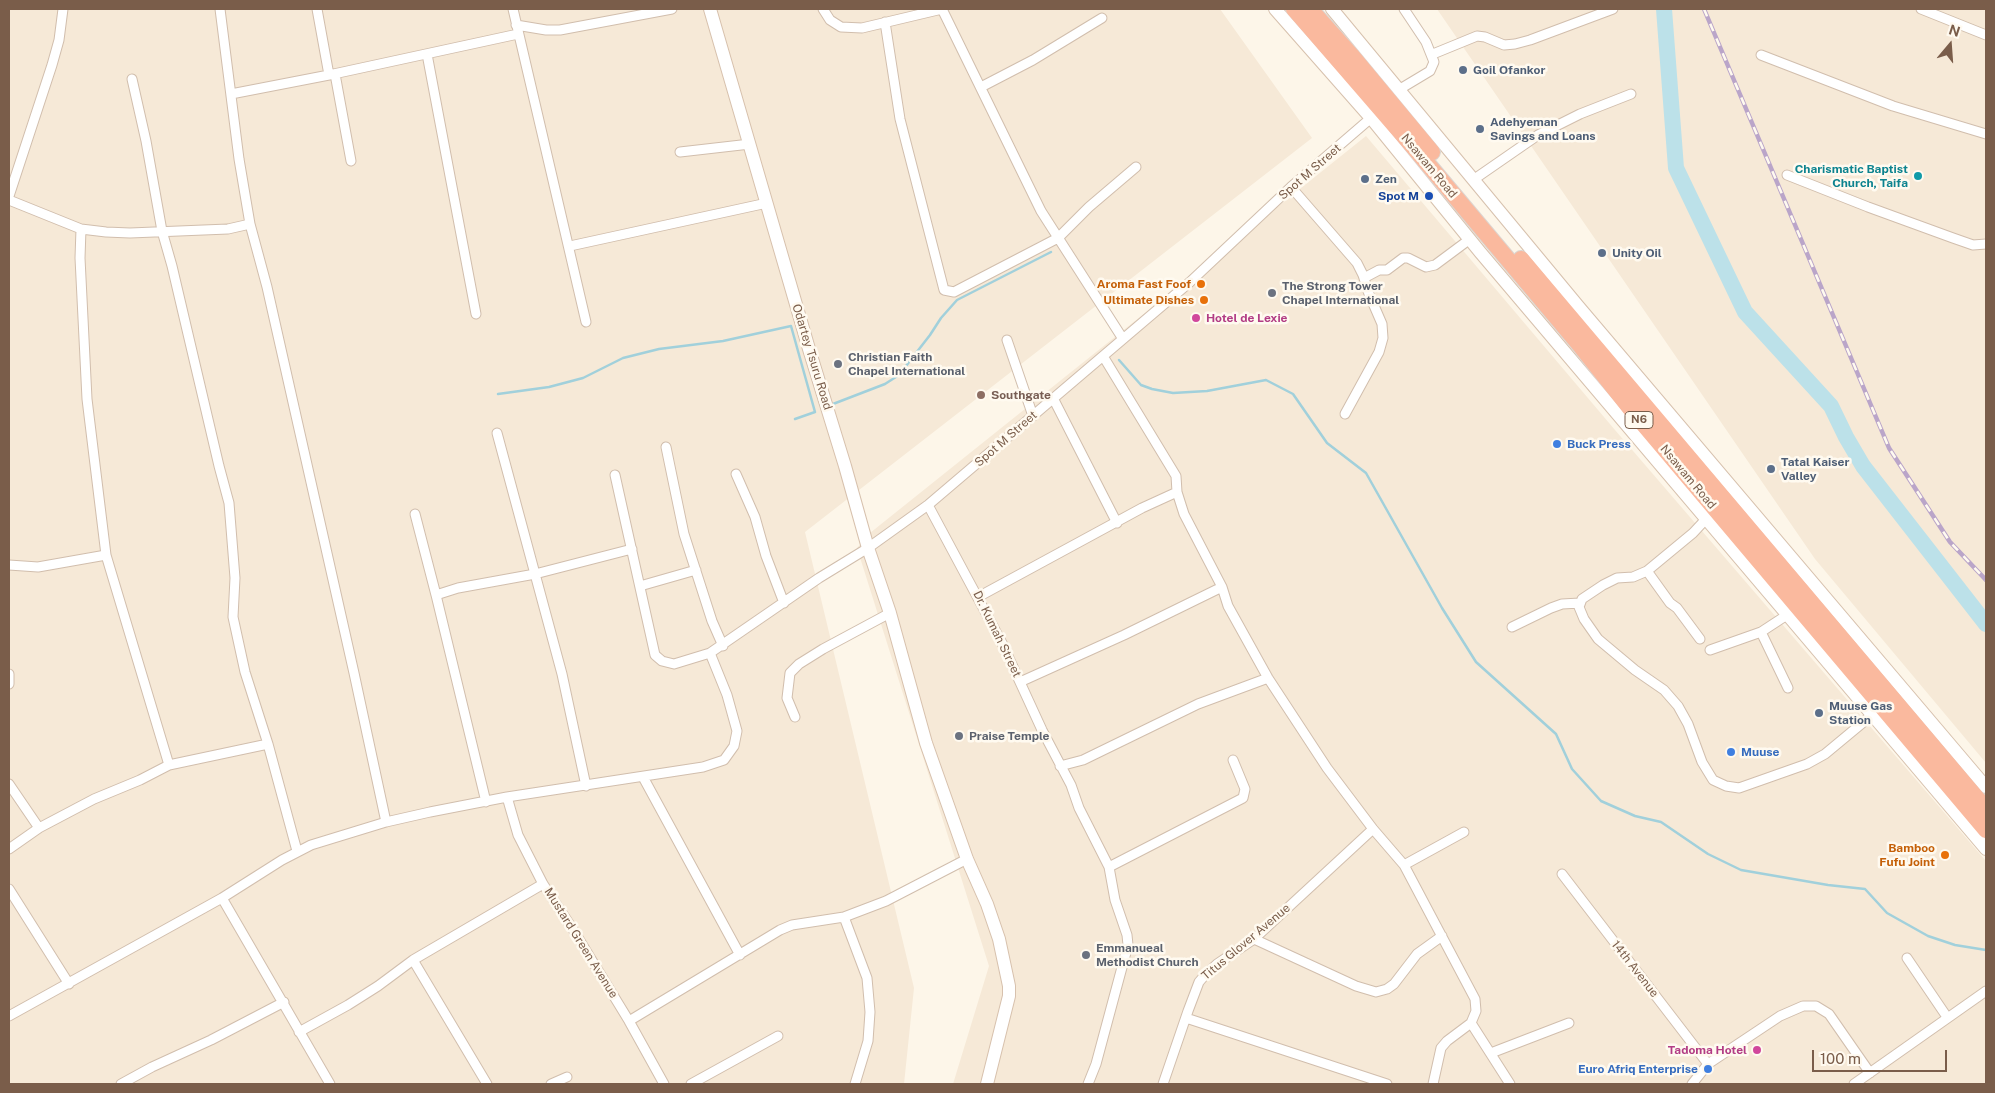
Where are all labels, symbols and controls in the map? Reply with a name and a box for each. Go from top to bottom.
north arrow [1925,20,1975,70]
text: N [1947,21,1962,40]
place label: Goil Ofankor [1473,63,1545,77]
marker: Goil Ofankor [1457,64,1469,76]
place label: Adehyeman Savings and Loans [1490,115,1596,143]
marker: Adehyeman Savings and Loans [1474,123,1486,135]
street label: Nsawam Road [1398,131,1460,201]
street label: Spot M Street [1276,141,1344,203]
place label: Charismatic Baptist Church, Taifa [1795,162,1908,190]
marker: Charismatic Baptist Church, Taifa [1912,170,1924,182]
place label: Zen [1375,172,1397,186]
marker: Zen [1359,173,1371,185]
place label: Spot M [1378,189,1419,203]
marker: Spot M [1423,190,1435,202]
place label: Unity Oil [1612,246,1662,260]
marker: Unity Oil [1596,247,1608,259]
place label: Aroma Fast Foof [1097,277,1191,291]
marker: Aroma Fast Foof [1195,278,1207,290]
place label: The Strong Tower Chapel International [1282,279,1399,307]
marker: The Strong Tower Chapel International [1266,287,1278,299]
place label: Ultimate Dishes [1103,293,1194,307]
marker: Ultimate Dishes [1198,294,1210,306]
street label: Odartey Tsuru Road [789,302,835,412]
place label: Hotel de Lexie [1206,311,1288,325]
marker: Hotel de Lexie [1190,312,1202,324]
place label: Christian Faith Chapel International [848,350,965,378]
marker: Christian Faith Chapel International [832,358,844,370]
place label: Southgate [991,388,1051,402]
marker: Southgate [975,389,987,401]
street label: Spot M Street [972,408,1040,470]
road number: N6 [1625,412,1653,428]
place label: Buck Press [1567,437,1631,451]
marker: Buck Press [1551,438,1563,450]
street label: Nsawam Road [1657,442,1719,512]
place label: Tatal Kaiser Valley [1781,455,1849,483]
marker: Tatal Kaiser Valley [1765,463,1777,475]
street label: Dr. Kumah Street [970,588,1024,680]
place label: Muuse Gas Station [1829,699,1892,727]
marker: Muuse Gas Station [1813,707,1825,719]
place label: Praise Temple [969,729,1050,743]
marker: Praise Temple [953,730,965,742]
place label: Muuse [1741,745,1780,759]
marker: Muuse [1725,746,1737,758]
place label: Bamboo Fufu Joint [1879,841,1935,869]
marker: Bamboo Fufu Joint [1939,849,1951,861]
street label: Mustard Green Avenue [541,885,621,1001]
street label: Titus Glover Avenue [1199,901,1293,983]
street label: 14th Avenue [1608,938,1662,1000]
place label: Emmanueal Methodist Church [1096,941,1199,969]
marker: Emmanueal Methodist Church [1080,949,1092,961]
scale bar [1815,1040,1950,1072]
place label: Tadoma Hotel [1668,1043,1747,1057]
marker: Tadoma Hotel [1751,1044,1763,1056]
text: 100 m [1820,1050,1861,1067]
place label: Euro Afriq Enterprise [1578,1062,1698,1076]
marker: Euro Afriq Enterprise [1702,1063,1714,1075]

